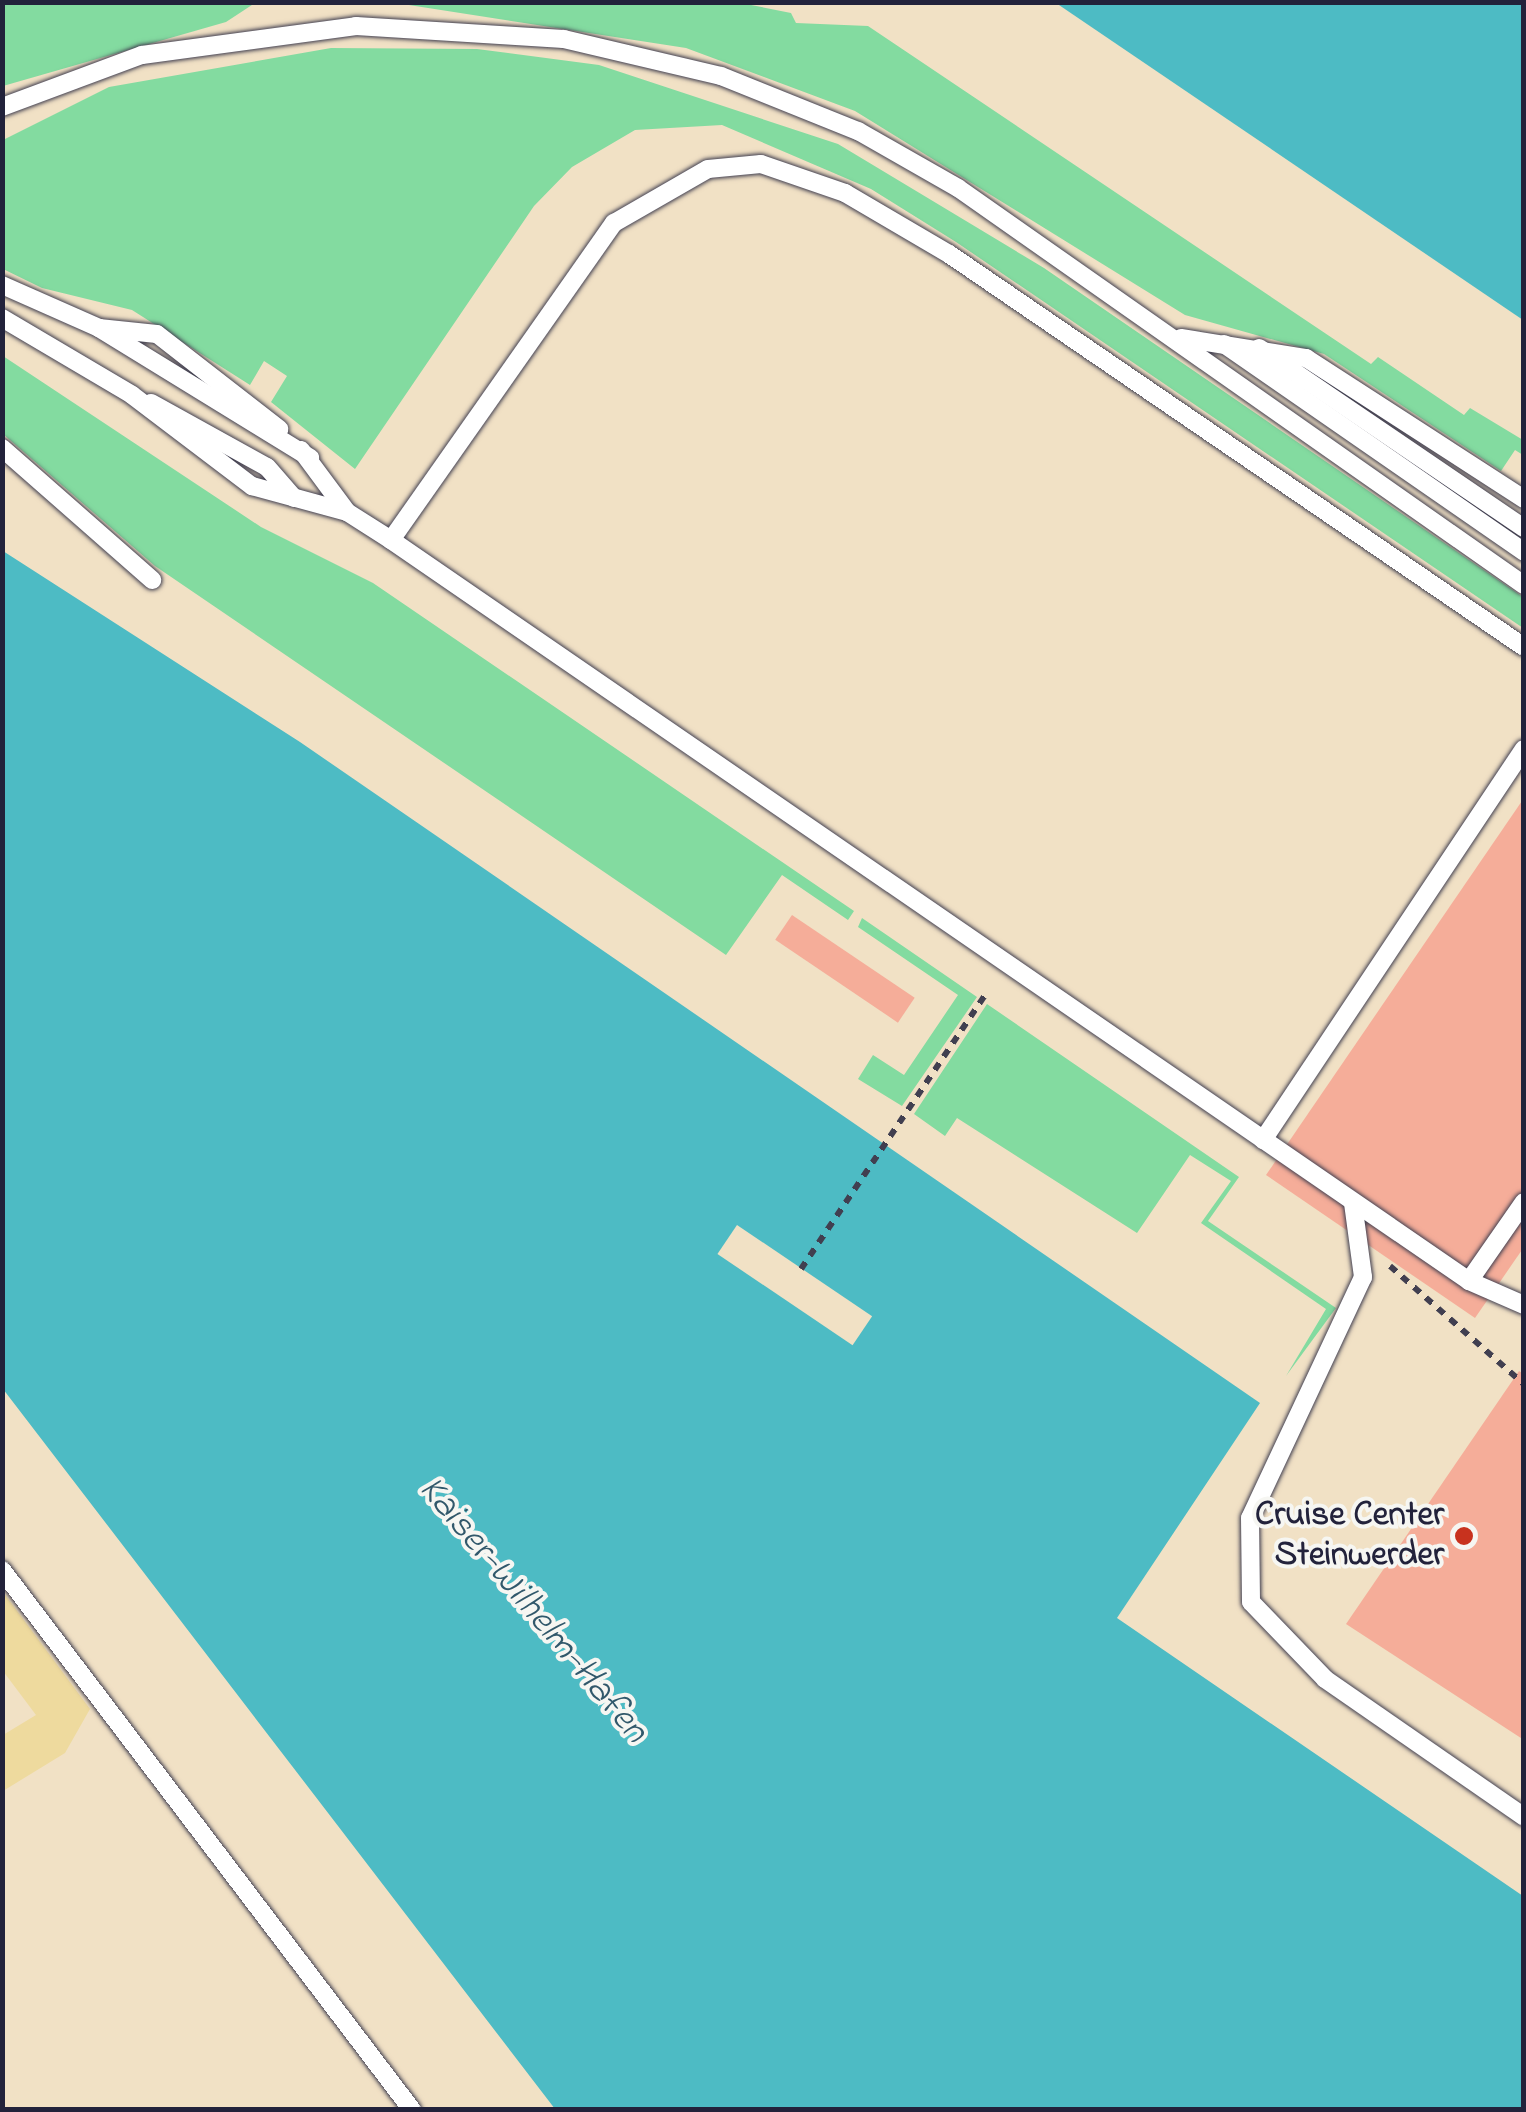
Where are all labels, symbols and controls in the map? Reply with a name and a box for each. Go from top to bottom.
water label: Kaiser-Wilhelm-Hafen [407,1468,657,1754]
place label: Cruise Center Steinwerder [1255,1495,1444,1577]
marker: Cruise Center Steinwerder [1453,1525,1475,1547]

